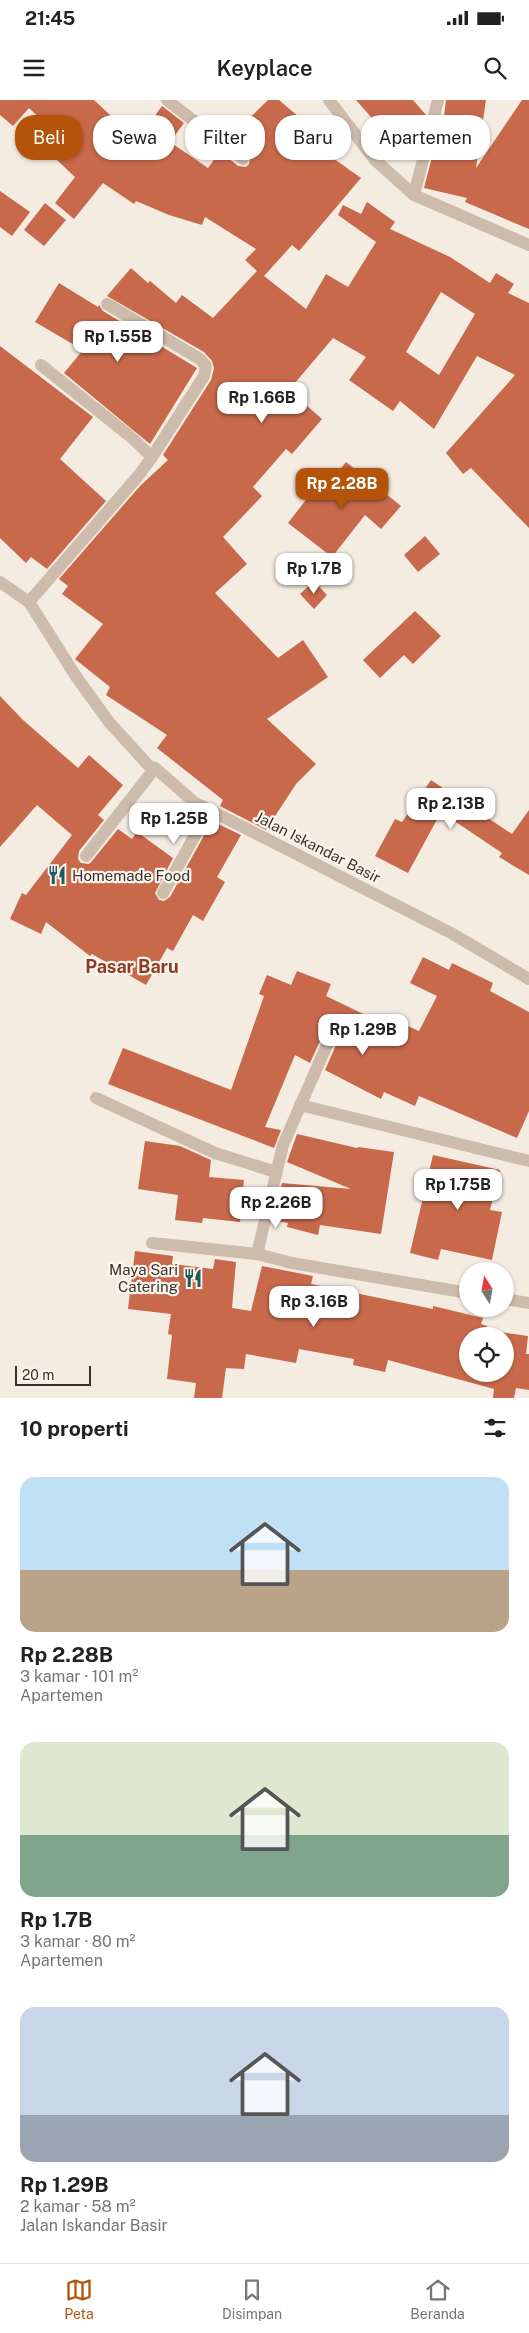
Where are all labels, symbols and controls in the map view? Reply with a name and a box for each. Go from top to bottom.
text: 21:45 [25,7,75,29]
icon: menu [20,54,48,82]
icon: search [481,54,509,82]
text: Keyplace [216,55,313,81]
chip: Beli [15,115,83,160]
chip: Sewa [93,115,175,160]
chip: Filter [185,115,265,160]
chip: Baru [275,115,351,160]
chip: Apartemen [361,115,490,160]
pin: Rp 1.55B [66,320,170,363]
text: Rp 1.55B [84,327,152,346]
pin: Rp 1.66B [210,382,314,424]
text: Rp 1.66B [228,388,296,407]
pin: Rp 2.28B [290,468,394,510]
text: Rp 2.28B [307,474,378,493]
pin: Rp 1.7B [268,552,360,595]
text: Rp 1.7B [286,559,342,578]
pin: Rp 2.13B [399,788,503,830]
text: Rp 2.13B [417,794,485,813]
pin: Rp 1.25B [122,802,226,845]
street label: Jalan Iskandar Basir [252,808,384,886]
text: Rp 1.25B [140,809,208,828]
restaurant icon: Homemade Food [46,864,68,886]
place label: Homemade Food [72,867,190,884]
district label: Pasar Baru [85,956,179,977]
pin: Rp 1.29B [311,1014,415,1056]
text: Rp 1.29B [329,1020,397,1039]
pin: Rp 1.75B [406,1168,510,1211]
text: Rp 1.75B [425,1175,491,1194]
pin: Rp 2.26B [224,1186,328,1229]
text: Rp 2.26B [241,1193,311,1212]
place label: Maya Sari Catering [109,1261,178,1295]
north arrow [459,1262,514,1318]
map controls [459,1262,514,1382]
restaurant icon: Maya Sari Catering [182,1267,204,1289]
pin: Rp 3.16B [262,1286,366,1328]
text: Rp 3.16B [280,1292,348,1311]
button: locate [459,1327,514,1382]
scale bar [15,1363,91,1386]
text: 20 m [22,1367,54,1383]
icon: filters [481,1414,509,1442]
text: 10 properti [20,1416,128,1441]
icon: home [220,1509,310,1599]
text: Rp 2.28B [20,1642,113,1667]
text: 3 kamar · 101 m² [20,1667,138,1686]
text: Apartemen [20,1686,103,1705]
icon: home [220,1774,310,1864]
text: Rp 1.7B [20,1907,92,1932]
text: 3 kamar · 80 m² [20,1932,136,1951]
text: Apartemen [20,1951,103,1970]
icon: home [220,2039,310,2129]
text: Rp 1.29B [20,2172,109,2197]
text: 2 kamar · 58 m² [20,2197,136,2216]
text: Jalan Iskandar Basir [20,2216,168,2235]
tab: Peta [64,2276,94,2322]
tab: Disimpan [222,2276,282,2322]
tab: Beranda [410,2276,465,2322]

